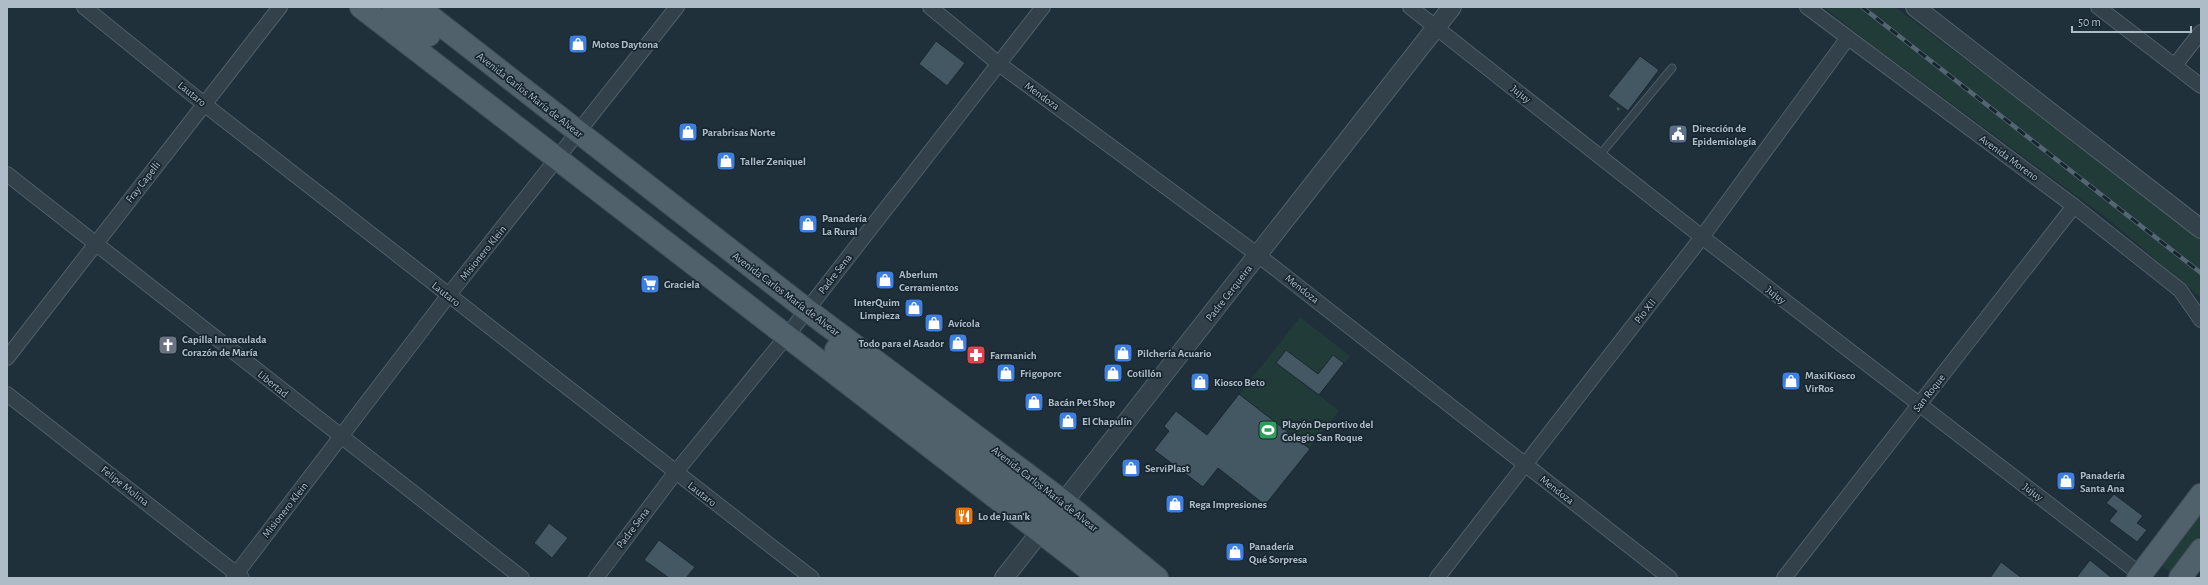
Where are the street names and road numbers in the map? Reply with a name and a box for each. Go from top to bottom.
street label: Avenida Carlos María de Alvear [475,50,585,140]
street label: Lautaro [176,79,208,109]
street label: Mendoza [1023,80,1061,112]
street label: Jujuy [1509,83,1533,105]
street label: Avenida Moreno [1977,133,2041,183]
street label: Fray Capelli [124,159,162,205]
street label: Misionero Klein [458,223,508,283]
street label: Avenida Carlos María de Alvear [730,250,842,338]
street label: Padre Sena [816,252,854,296]
street label: Padre Cerqueira [1204,263,1254,323]
street label: Mendoza [1283,272,1321,306]
street label: Lautaro [430,280,462,308]
street label: Jujuy [1764,284,1788,306]
street label: Pío XII [1632,297,1658,325]
street label: Libertad [256,368,291,400]
street label: San Roque [1911,372,1947,414]
street label: Avenida Carlos María de Alvear [990,444,1100,534]
street label: Felipe Molina [99,464,151,508]
street label: Mendoza [1538,473,1576,507]
street label: Misionero Klein [260,480,310,540]
street label: Lautaro [686,480,718,508]
street label: Jujuy [2021,481,2045,503]
street label: Padre Sena [614,506,652,550]

